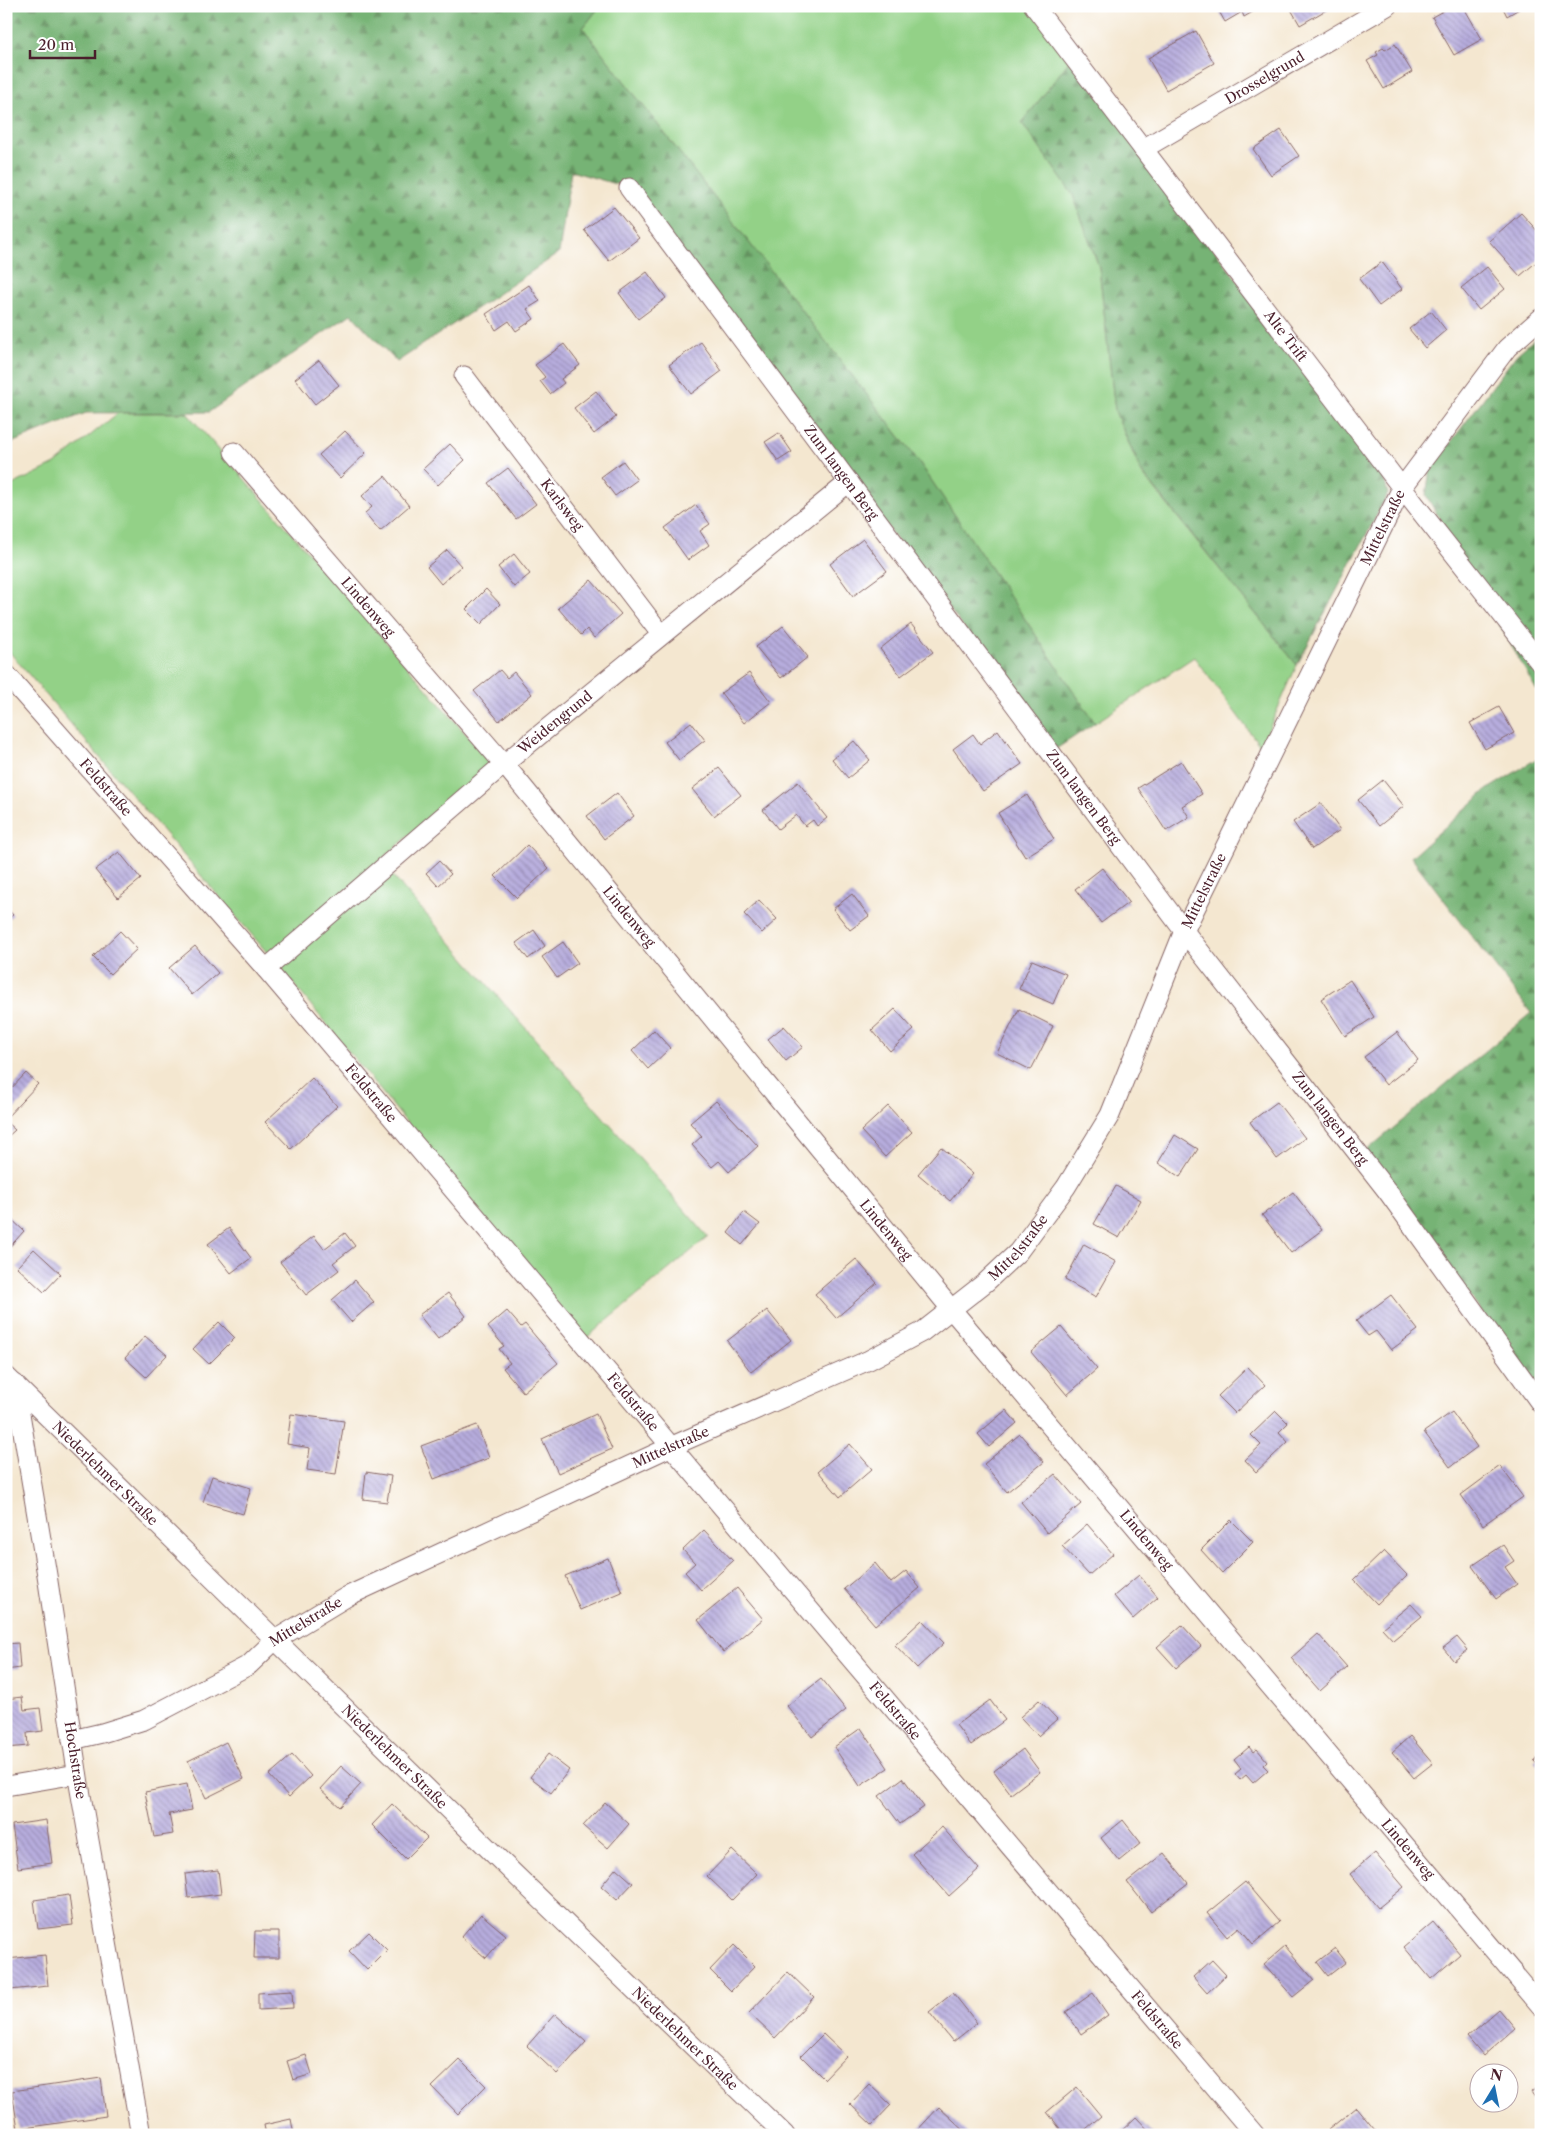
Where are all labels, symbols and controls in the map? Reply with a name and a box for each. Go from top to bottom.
scale bar [30,28,95,60]
text: 20 m [38,35,74,54]
street label: Drosselgrund [1222,47,1308,108]
street label: Alte Trift [1260,306,1311,365]
street label: Zum langen Berg [800,422,883,524]
street label: Karlsweg [537,475,588,535]
street label: Mittelstraße [1356,486,1409,568]
street label: Lindenweg [337,573,399,641]
street label: Weidengrund [513,686,596,759]
street label: Zum langen Berg [1043,746,1125,848]
street label: Feldstraße [76,755,136,820]
street label: Mittelstraße [1178,850,1230,932]
street label: Lindenweg [599,883,660,951]
street label: Feldstraße [342,1060,401,1126]
street label: Zum langen Berg [1288,1068,1373,1169]
street label: Lindenweg [856,1196,917,1264]
street label: Mittelstraße [984,1211,1052,1284]
street label: Feldstraße [603,1369,663,1435]
street label: Niederlehmer Straße [49,1417,162,1529]
street label: Mittelstraße [629,1422,712,1472]
street label: Lindenweg [1116,1506,1178,1574]
street label: Mittelstraße [266,1593,345,1651]
street label: Feldstraße [865,1678,925,1744]
street label: Niederlehmer Straße [338,1701,451,1813]
street label: Hochstraße [61,1720,90,1800]
street label: Lindenweg [1378,1815,1439,1883]
street label: Niederlehmer Straße [628,1983,742,2094]
street label: Feldstraße [1127,1987,1187,2053]
north arrow [1470,2064,1520,2114]
text: N [1489,2065,1504,2085]

